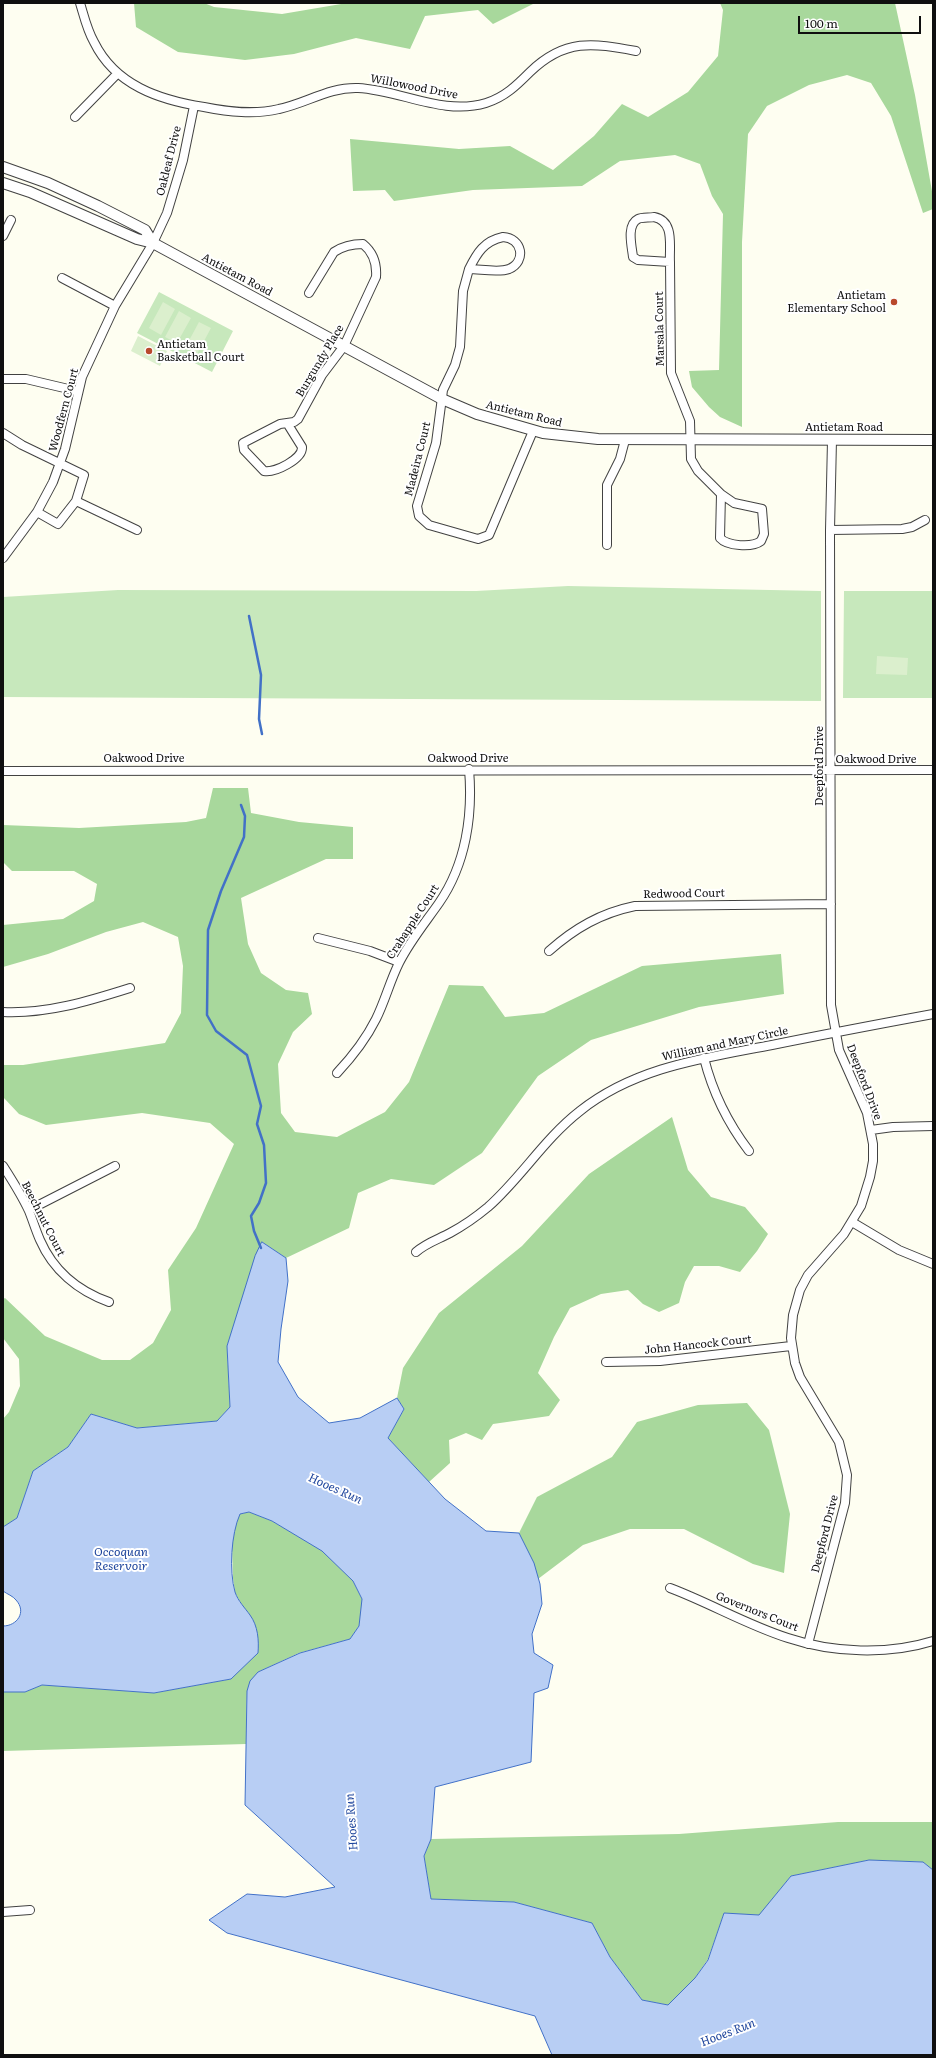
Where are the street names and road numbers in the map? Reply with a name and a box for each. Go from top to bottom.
street label: Willowood Drive [369,72,459,102]
street label: Oakleaf Drive [154,125,184,197]
street label: Antietam Road [199,251,275,299]
street label: Marsala Court [653,291,667,367]
street label: Burgundy Place [293,322,347,400]
street label: Woodfern Court [47,367,81,453]
street label: Antietam Road [484,398,564,430]
street label: Madeira Court [402,420,434,498]
street label: Antietam Road [805,421,883,435]
street label: Deepford Drive [813,726,827,806]
street label: Oakwood Drive [104,752,184,766]
street label: Oakwood Drive [428,752,508,766]
street label: Oakwood Drive [836,753,916,767]
street label: Crabapple Court [384,882,442,962]
street label: Redwood Court [643,887,725,901]
street label: William and Mary Circle [661,1024,789,1064]
street label: Deepford Drive [844,1042,884,1122]
street label: Beechnut Court [18,1179,68,1259]
street label: John Hancock Court [644,1333,752,1357]
street label: Deepford Drive [809,1494,841,1574]
street label: Governors Court [714,1589,800,1635]

